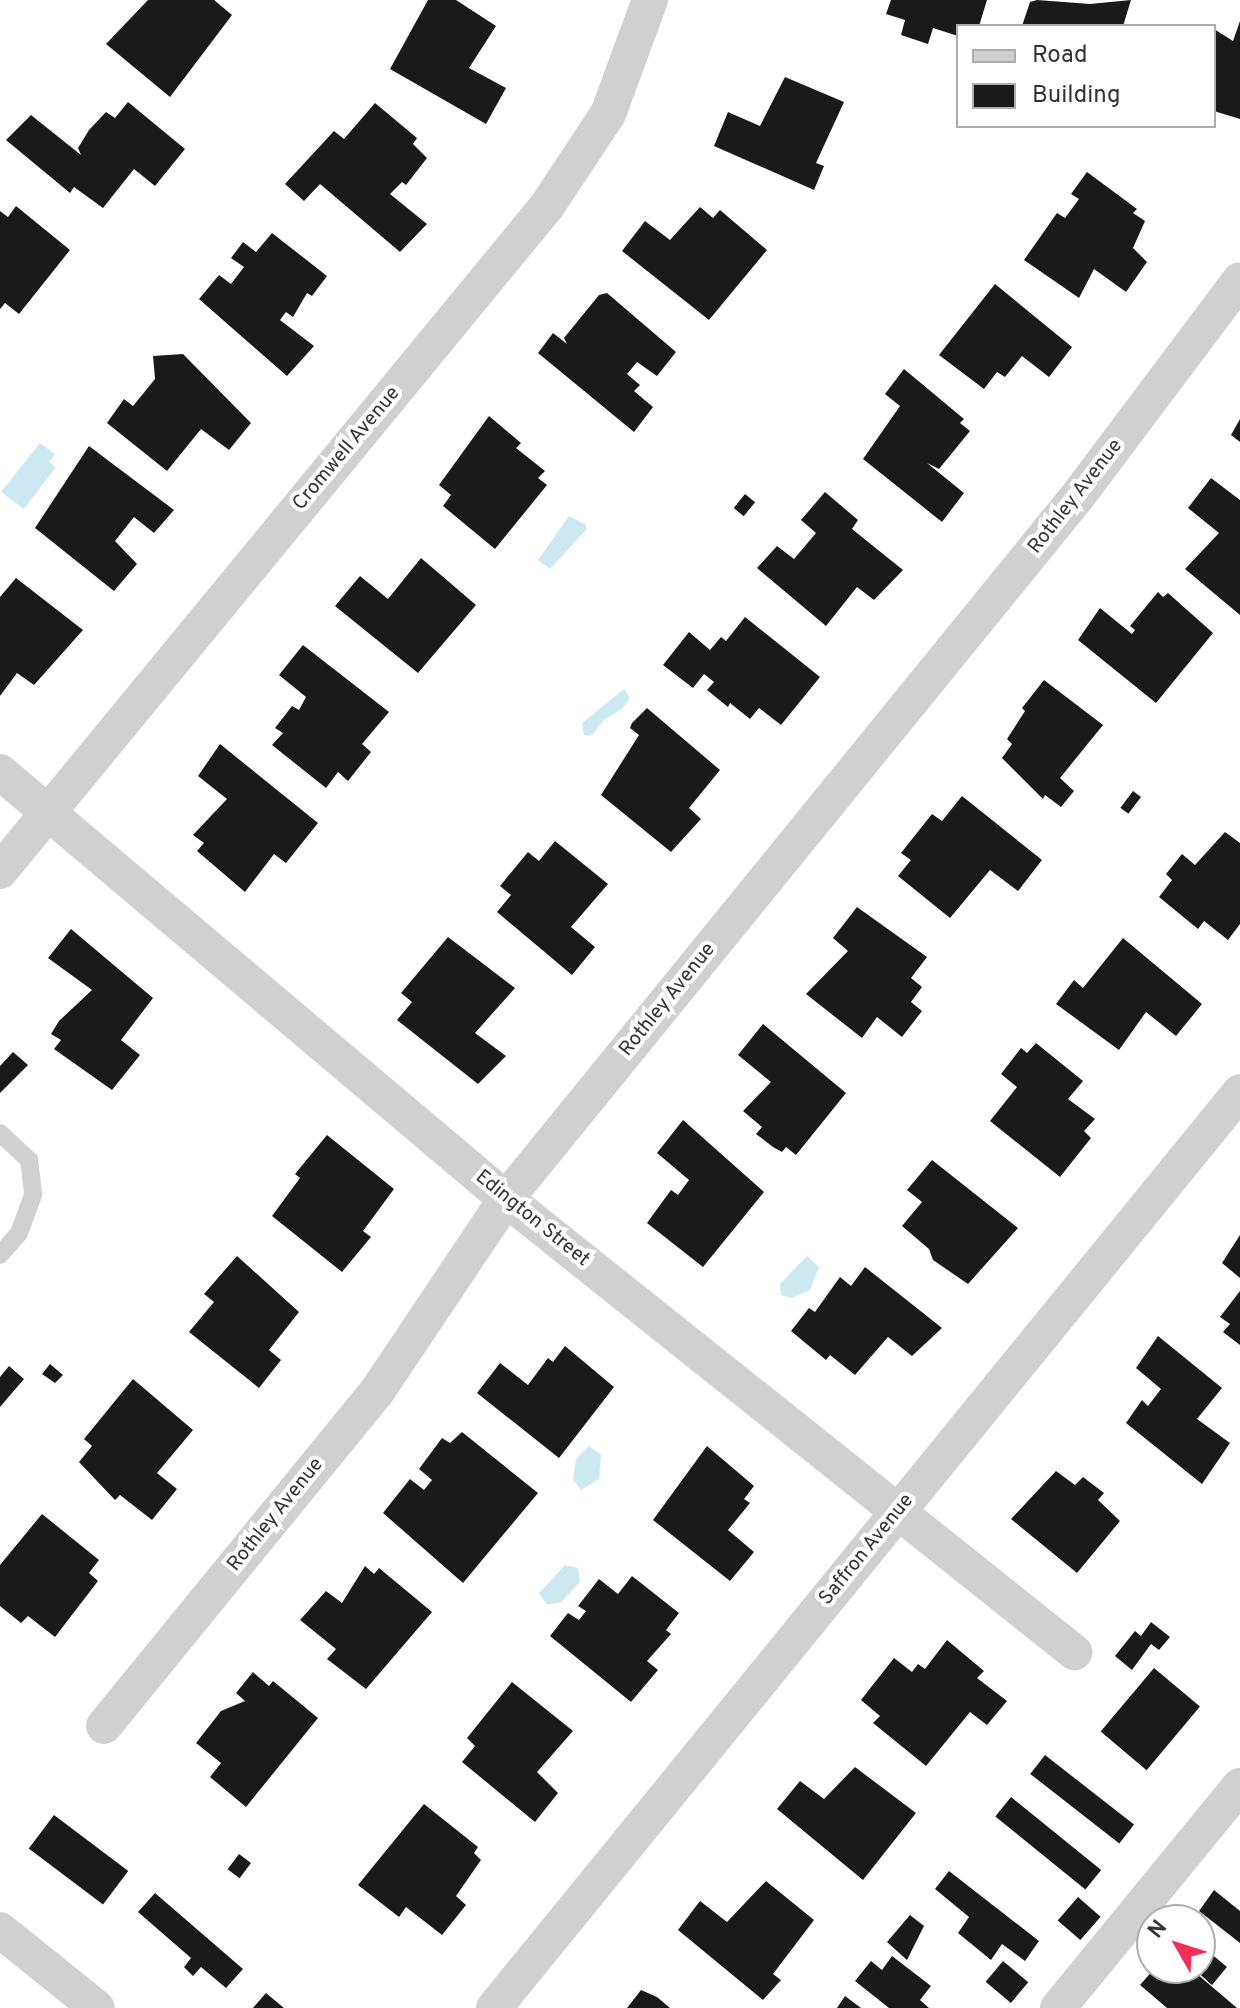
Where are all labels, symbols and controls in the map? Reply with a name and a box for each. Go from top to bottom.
legend [956,24,1216,128]
text: Road [1032,41,1088,71]
text: Building [1032,81,1121,111]
street label: Cromwell Avenue [288,382,406,516]
street label: Rothley Avenue [1023,434,1129,560]
street label: Rothley Avenue [615,938,721,1062]
street label: Edington Street [470,1166,594,1272]
street label: Rothley Avenue [223,1453,329,1577]
street label: Saffron Avenue [815,1489,919,1611]
north arrow [1136,1904,1216,1984]
text: N [1143,1915,1174,1944]

